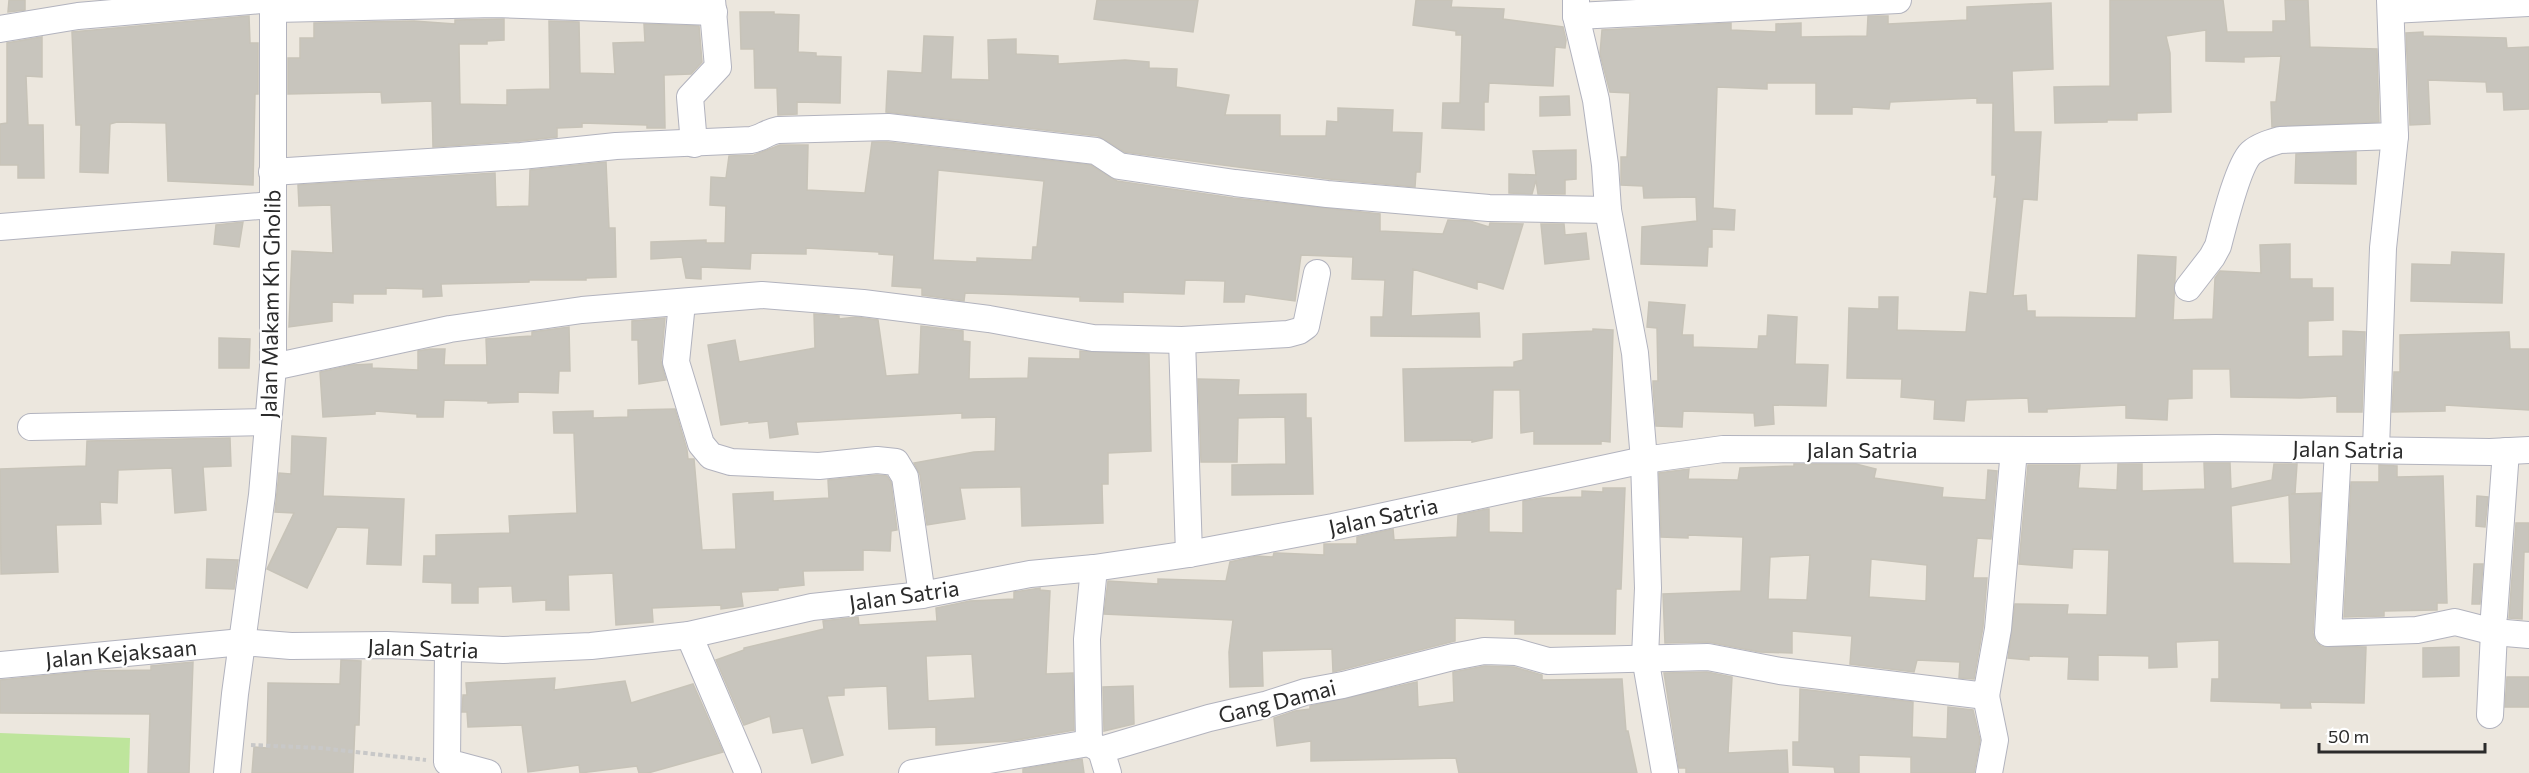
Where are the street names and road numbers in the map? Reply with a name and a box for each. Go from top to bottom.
street label: Jalan Makam Kh Gholib [255,189,285,419]
street label: Jalan Satria [2292,435,2404,463]
street label: Jalan Satria [1806,436,1918,463]
street label: Jalan Satria [1326,491,1440,541]
street label: Jalan Satria [847,574,961,616]
street label: Jalan Kejaksaan [44,633,198,673]
street label: Jalan Satria [367,633,479,663]
street label: Gang Damai [1215,673,1339,729]

